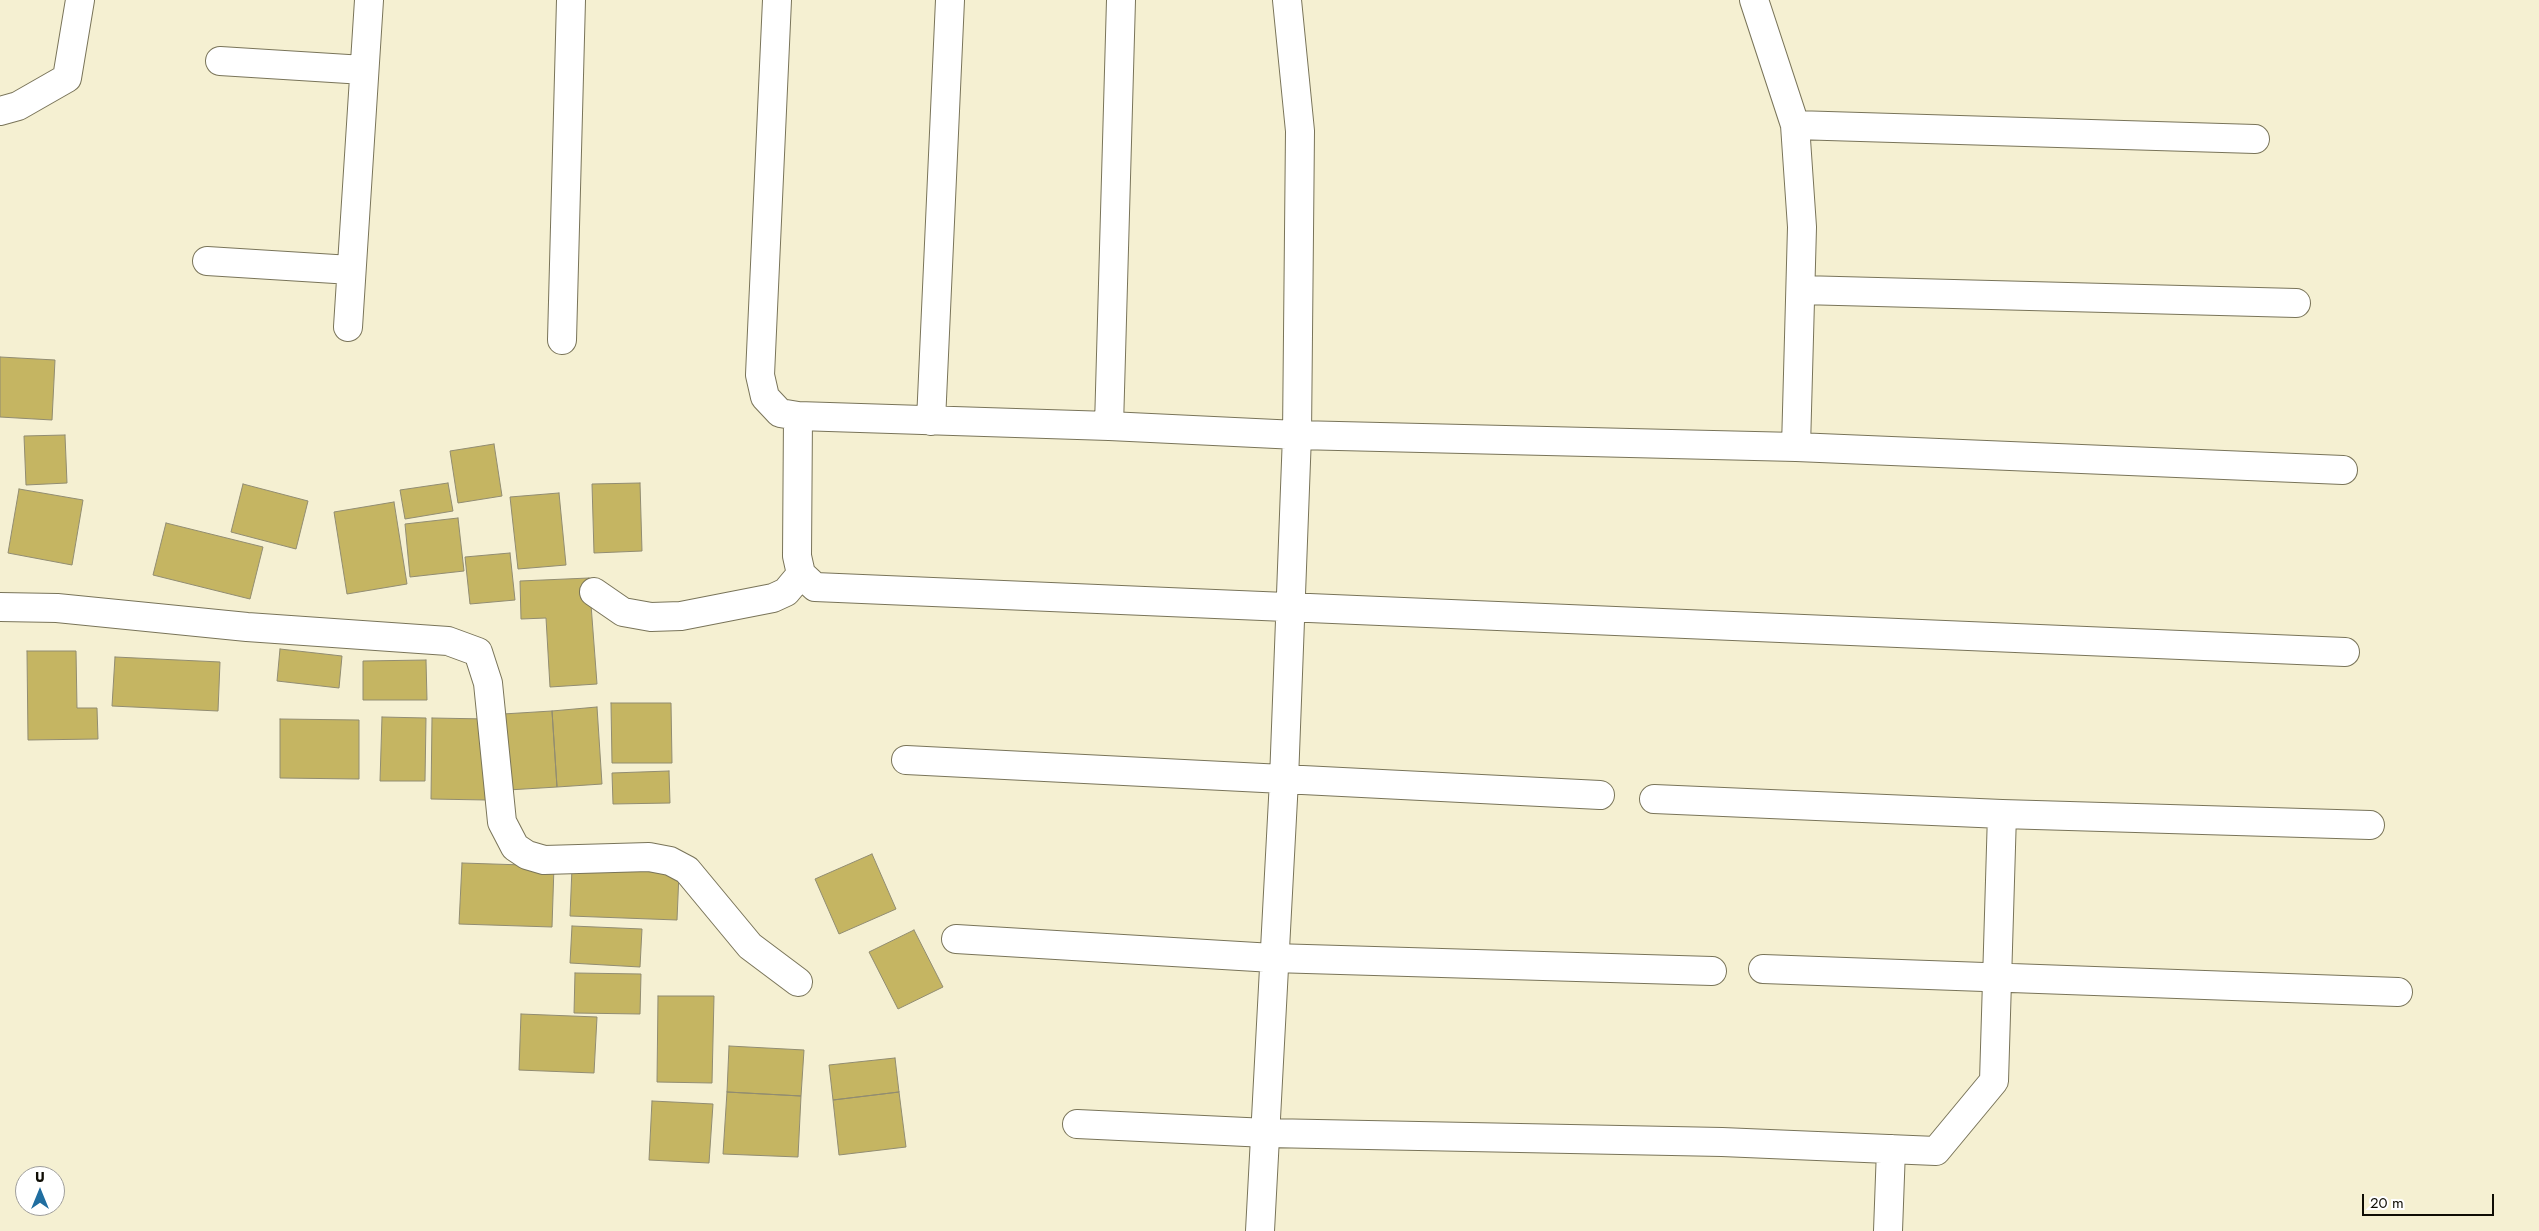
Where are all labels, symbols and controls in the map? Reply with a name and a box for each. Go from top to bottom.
north arrow [15,1166,65,1216]
text: U [35,1167,45,1187]
scale bar [2364,1184,2496,1216]
text: 20 m [2370,1192,2404,1214]

